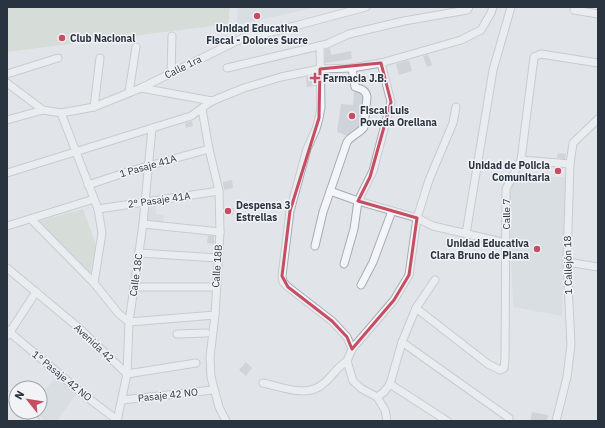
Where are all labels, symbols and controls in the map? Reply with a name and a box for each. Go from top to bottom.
marker: Unidad Educativa Fiscal - Dolores Sucre [252,11,262,21]
place label: Unidad Educativa Fiscal - Dolores Sucre [206,22,308,47]
place label: Club Nacional [70,32,135,45]
marker: Club Nacional [57,33,67,43]
street label: Calle 1ra [162,52,204,82]
place label: Farmacia J.B. [323,72,387,85]
marker: Farmacia J.B. [310,73,320,83]
place label: Fiscal Luis Poveda Orellana [360,104,437,129]
marker: Fiscal Luis Poveda Orellana [347,111,357,121]
street label: 1 Pasaje 41A [118,152,179,180]
place label: Unidad de Policia Comunitaria [468,159,550,184]
marker: Unidad de Policia Comunitaria [553,166,563,176]
street label: 2° Pasaje 41A [127,189,192,211]
place label: Despensa 3 Estrellas [236,199,290,224]
street label: Calle 7 [500,199,513,229]
marker: Despensa 3 Estrellas [223,206,233,216]
street label: 1 Callejón 18 [561,235,575,295]
place label: Unidad Educativa Clara Bruno de Piana [430,237,529,262]
street label: Calle 18B [209,244,225,288]
marker: Unidad Educativa Clara Bruno de Piana [532,244,542,254]
street label: Calle 18C [127,253,145,297]
street label: Avenida 42 [71,321,117,365]
street label: 1° Pasaje 42 NO [29,348,95,404]
north arrow [8,380,48,420]
street label: Pasaje 42 NO [137,385,199,405]
text: N [11,388,27,402]

